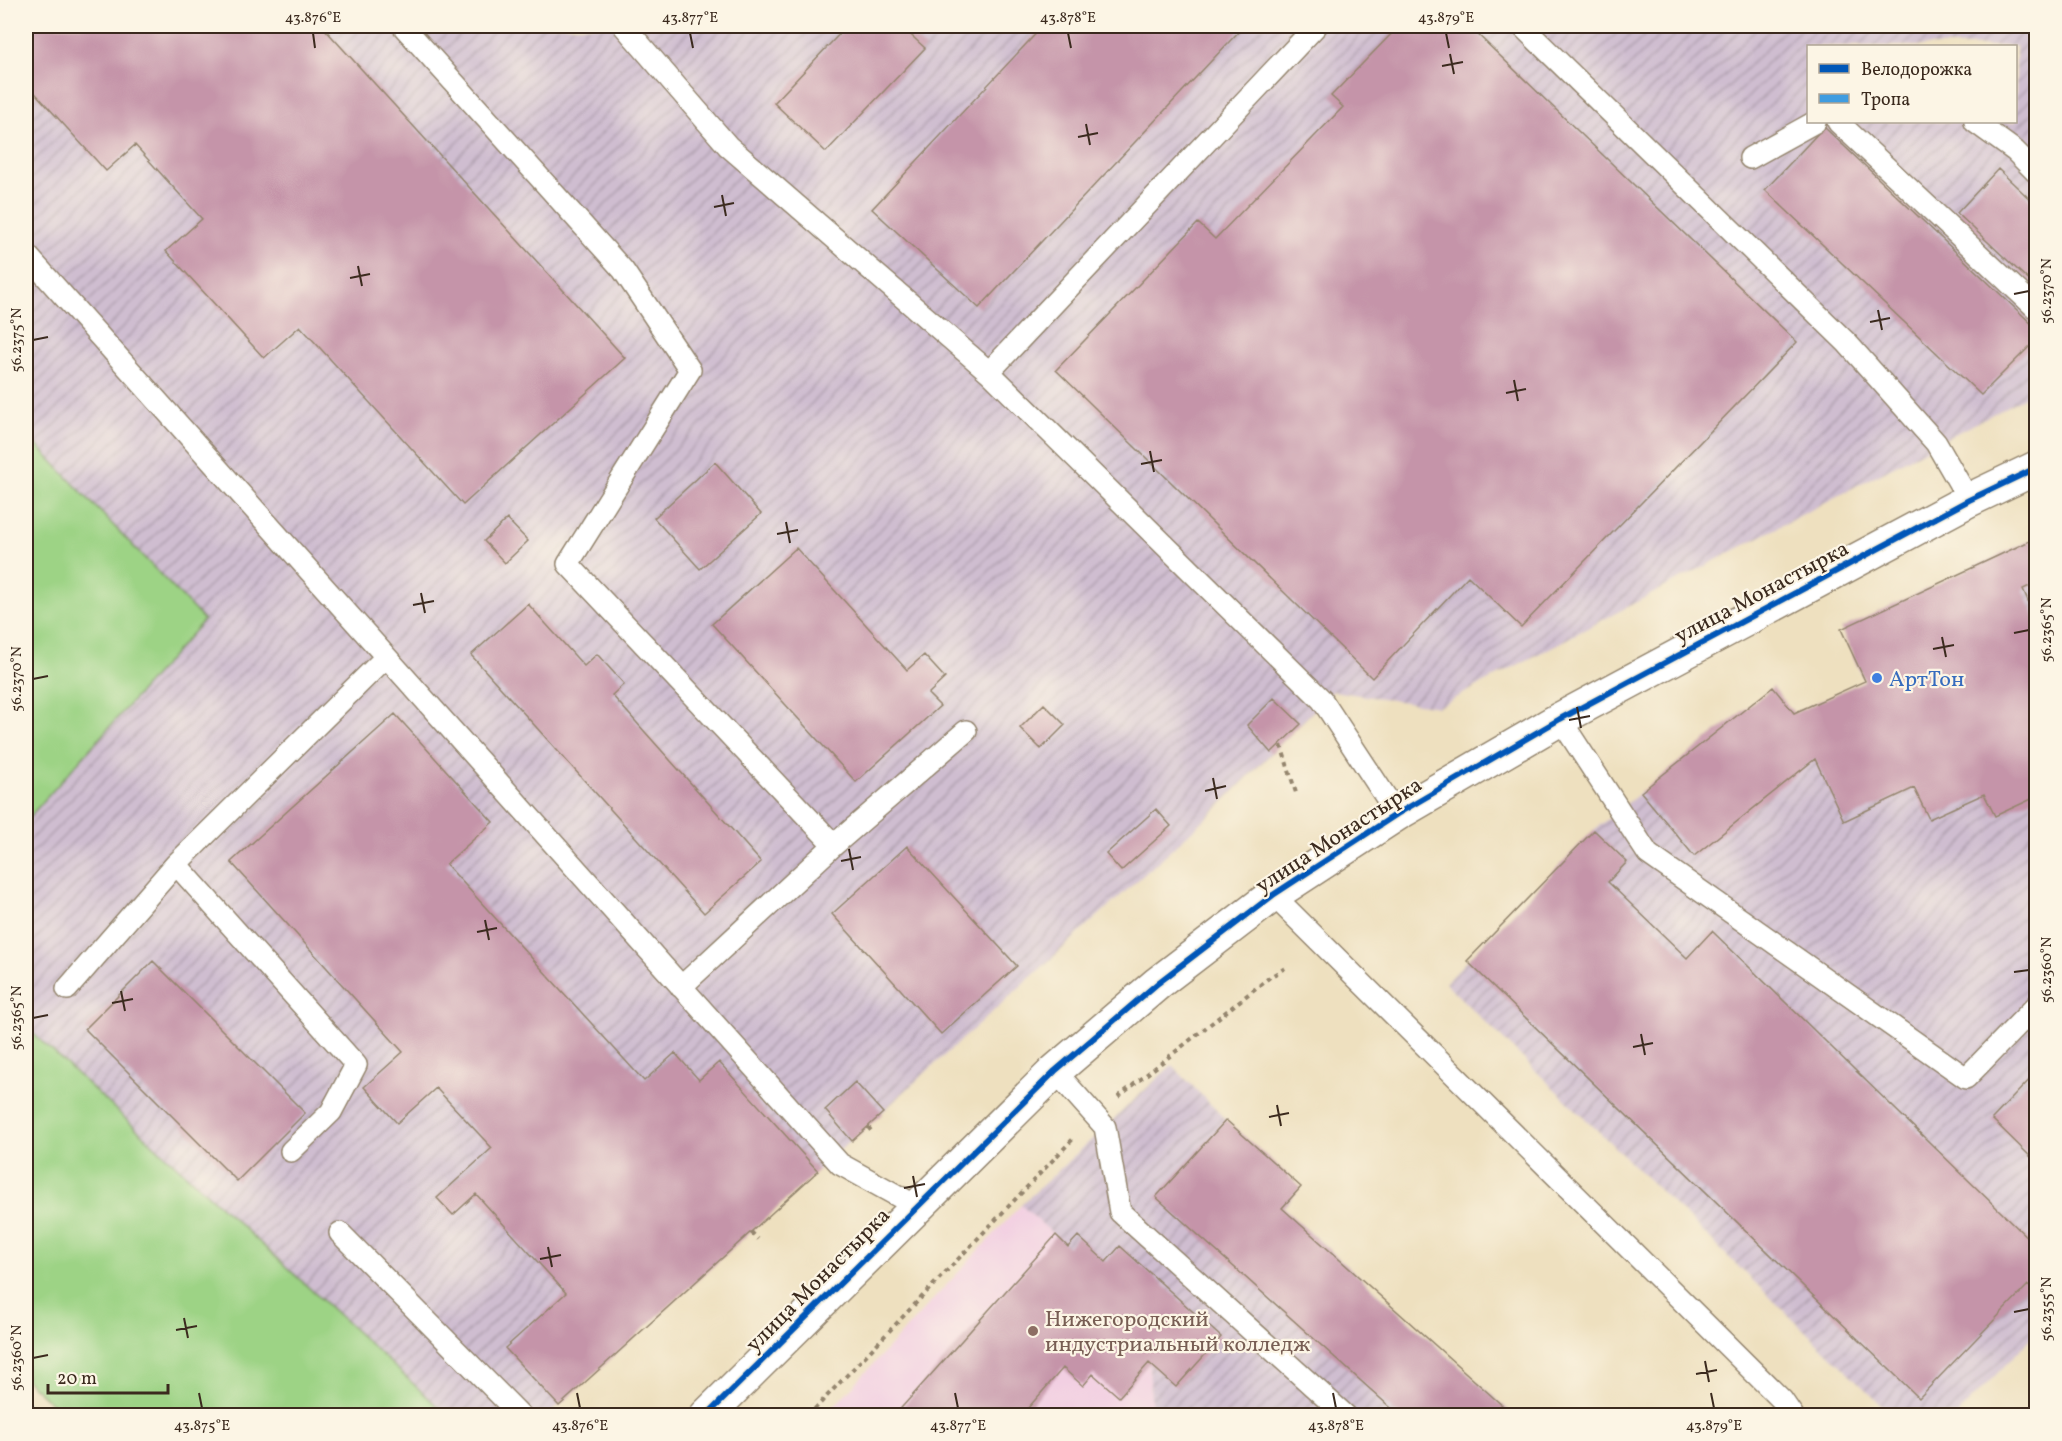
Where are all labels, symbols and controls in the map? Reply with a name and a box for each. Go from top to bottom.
text: 43.876°E [285,8,341,29]
text: 43.877°E [662,8,718,29]
text: 43.878°E [1040,8,1096,29]
text: 43.879°E [1418,8,1474,29]
legend [1807,45,2017,123]
text: Велодорожка [1861,58,1972,83]
text: Тропа [1861,88,1910,113]
text: 56.2370°N [2037,258,2058,324]
text: 56.2375°N [7,308,28,372]
street label: улица Монастырка [1669,534,1855,652]
text: 56.2365°N [2037,597,2058,663]
text: 56.2370°N [7,646,28,712]
place label: АртТон [1889,665,1964,696]
marker: АртТон [1870,671,1884,685]
street label: улица Монастырка [1250,770,1429,902]
text: 56.2360°N [2037,937,2058,1003]
text: 56.2365°N [7,985,28,1051]
street label: улица Монастырка [739,1201,898,1360]
text: 56.2355°N [2037,1277,2058,1341]
place label: Нижегородский индустриальный колледж [1045,1305,1311,1361]
marker: Нижегородский индустриальный колледж [1026,1324,1040,1338]
text: 56.2360°N [7,1325,28,1391]
scale bar [48,1357,168,1395]
text: 20 m [57,1367,97,1392]
text: 43.875°E [174,1416,230,1437]
text: 43.876°E [552,1416,608,1437]
text: 43.877°E [930,1416,986,1437]
text: 43.878°E [1308,1416,1364,1437]
text: 43.879°E [1686,1416,1742,1437]

